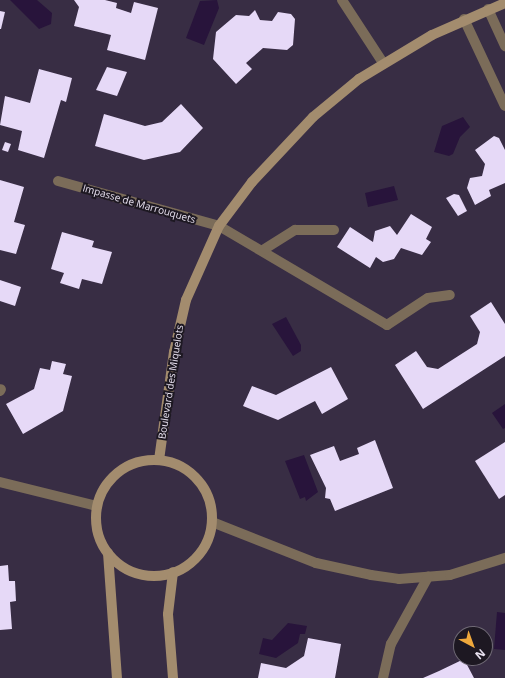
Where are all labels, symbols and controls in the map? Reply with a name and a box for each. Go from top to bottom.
street label: Impasse de Marrouquets [81,182,197,226]
street label: Boulevard des Miquelots [156,324,186,440]
north arrow [453,626,493,666]
text: N [472,646,489,663]

